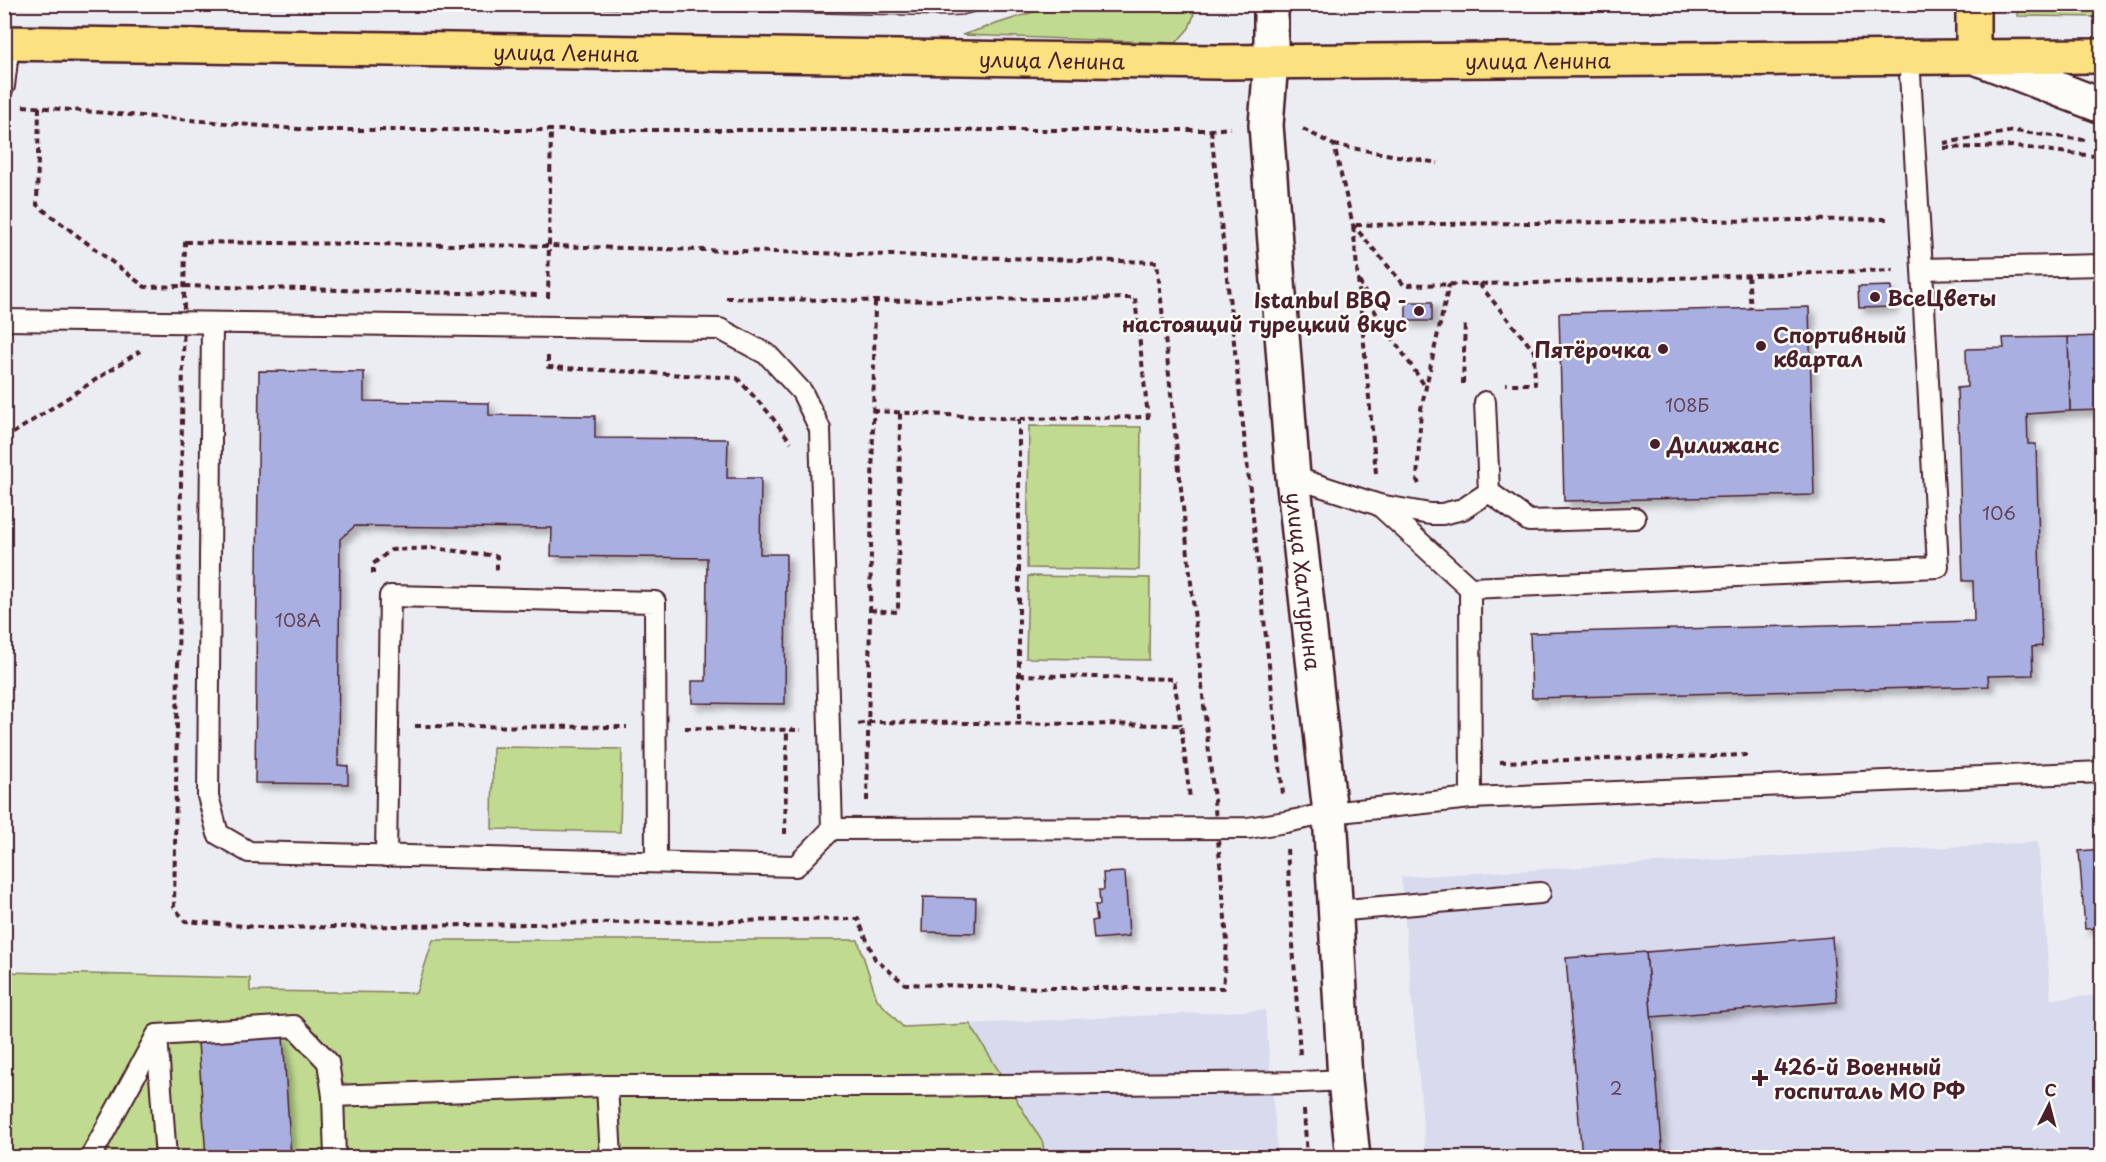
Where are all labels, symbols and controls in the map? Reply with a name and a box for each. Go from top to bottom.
street label: улица Ленина [493,35,640,69]
street label: улица Ленина [979,42,1126,77]
street label: улица Ленина [1465,43,1612,76]
place label: ВсеЦветы [1887,281,1996,313]
place label: Istanbul BBQ - настоящий турецкий вкус [1121,283,1407,339]
marker: ВсеЦветы [1868,290,1882,304]
marker: Istanbul BBQ - настоящий турецкий вкус [1412,304,1426,318]
place label: Спортивный квартал [1773,318,1907,374]
place label: Пятёрочка [1534,333,1651,365]
marker: Спортивный квартал [1754,339,1768,353]
marker: Пятёрочка [1656,342,1670,356]
house number: 108Б [1665,391,1709,418]
place label: Дилижанс [1666,428,1779,460]
marker: Дилижанс [1648,437,1662,451]
street label: улица Халтурина [1279,490,1330,673]
house number: 106 [1982,499,2016,526]
house number: 108А [275,606,321,633]
place label: 426-й Военный госпиталь МО РФ [1774,1050,1965,1106]
marker: 426-й Военный госпиталь МО РФ [1751,1069,1769,1087]
house number: 2 [1610,1074,1622,1101]
north arrow [2019,1075,2079,1135]
text: С [2043,1077,2058,1102]

